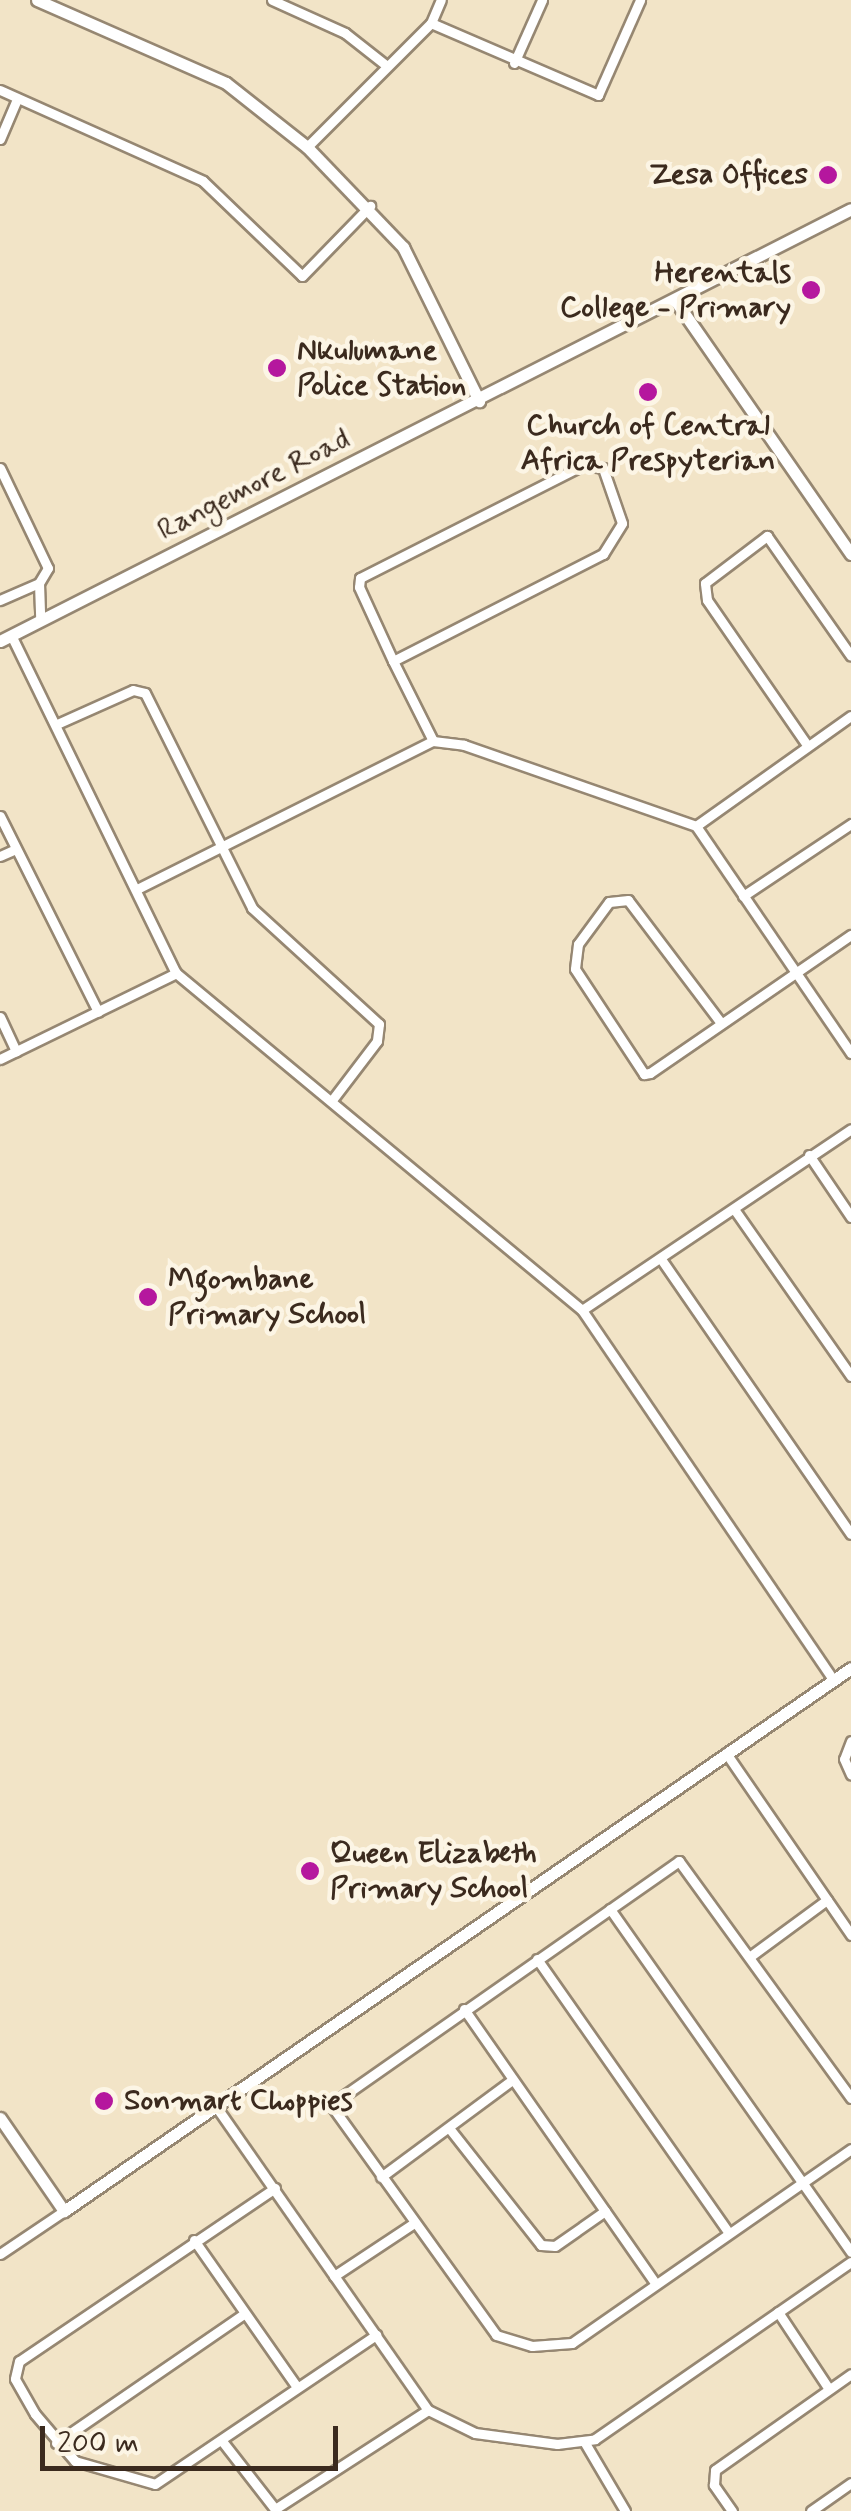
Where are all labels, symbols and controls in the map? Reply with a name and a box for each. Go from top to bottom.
place label: Zesa Offices [647,157,808,193]
marker: Zesa Offices [817,164,839,186]
place label: Herentals College - Primary [560,255,791,326]
marker: Herentals College - Primary [800,279,822,301]
place label: Nkulumane Police Station [297,333,465,404]
marker: Nkulumane Police Station [266,357,288,379]
marker: Church of Central Africa Prespyterian [637,381,659,403]
place label: Church of Central Africa Prespyterian [521,408,775,478]
street label: Rangemore Road [154,422,354,548]
place label: Mgombane Primary School [168,1262,366,1332]
marker: Mgombane Primary School [137,1286,159,1308]
place label: Queen Elizabeth Primary School [330,1836,536,1906]
marker: Queen Elizabeth Primary School [299,1860,321,1882]
place label: Sonmart Choppies [124,2083,355,2119]
marker: Sonmart Choppies [93,2090,115,2112]
scale bar [45,2406,342,2468]
text: 200 m [57,2424,139,2463]

